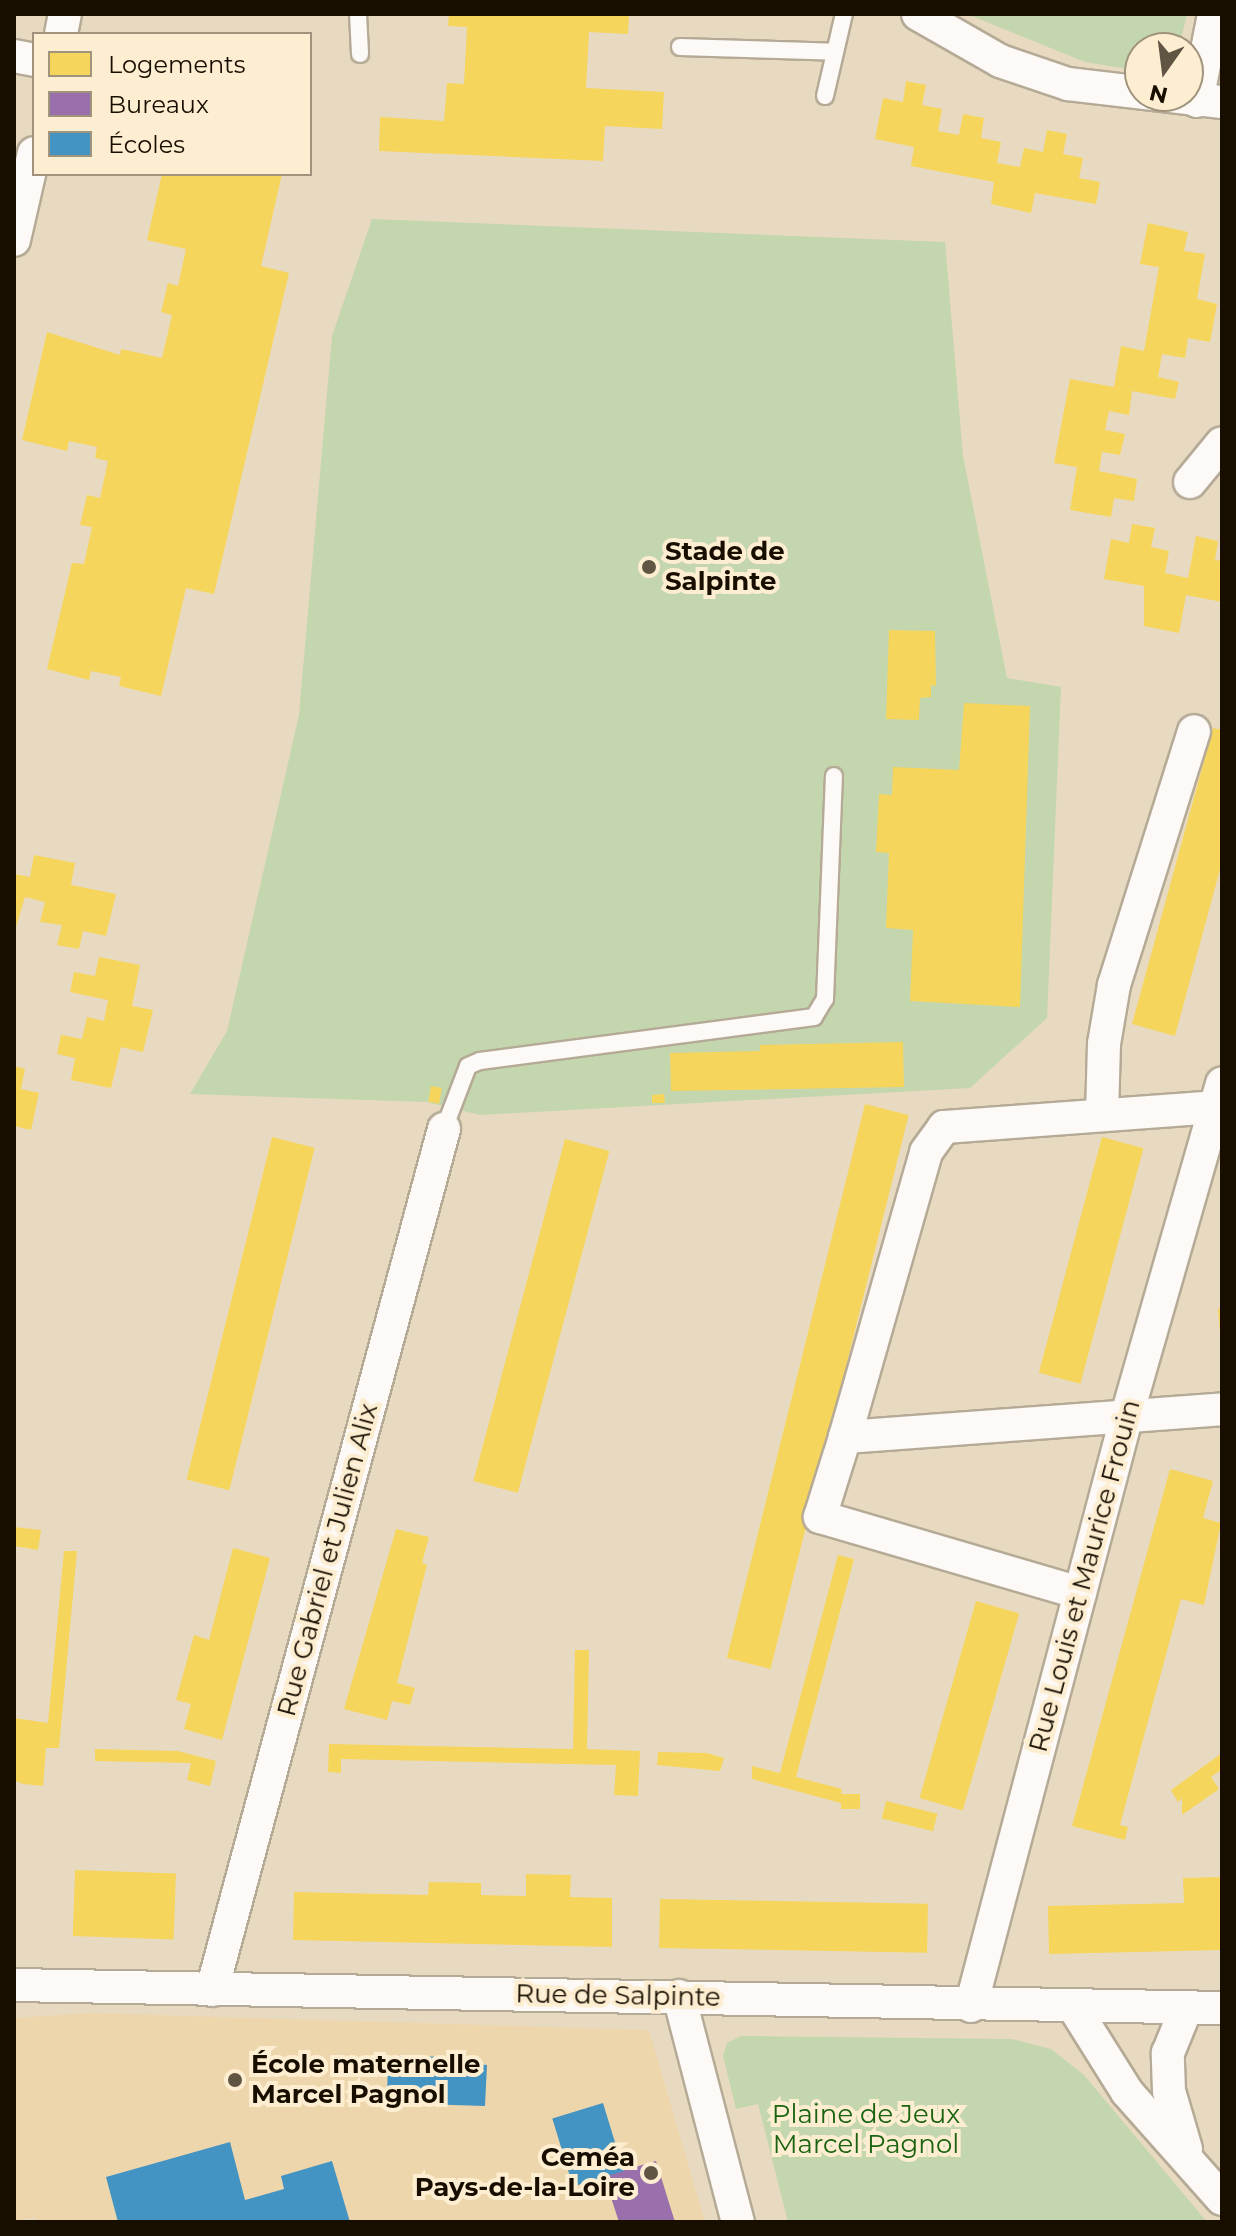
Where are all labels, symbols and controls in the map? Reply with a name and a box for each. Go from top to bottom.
legend [32,32,312,176]
north arrow [1124,32,1204,112]
text: Logements [108,50,246,79]
text: N [1147,79,1170,109]
text: Bureaux [108,90,209,119]
text: Écoles [108,130,185,159]
place label: Stade de Salpinte [665,536,785,598]
marker: Stade de Salpinte [640,558,658,576]
street label: Rue Louis et Maurice Frouin [1023,1396,1147,1756]
street label: Rue Gabriel et Julien Alix [271,1400,385,1720]
street label: Rue de Salpinte [515,1979,721,2013]
place label: École maternelle Marcel Pagnol [251,2049,480,2110]
marker: École maternelle Marcel Pagnol [226,2071,244,2089]
park label: Plaine de Jeux Marcel Pagnol [772,2099,960,2160]
place label: Ceméa Pays-de-la-Loire [415,2142,635,2204]
marker: Ceméa Pays-de-la-Loire [642,2164,660,2182]

